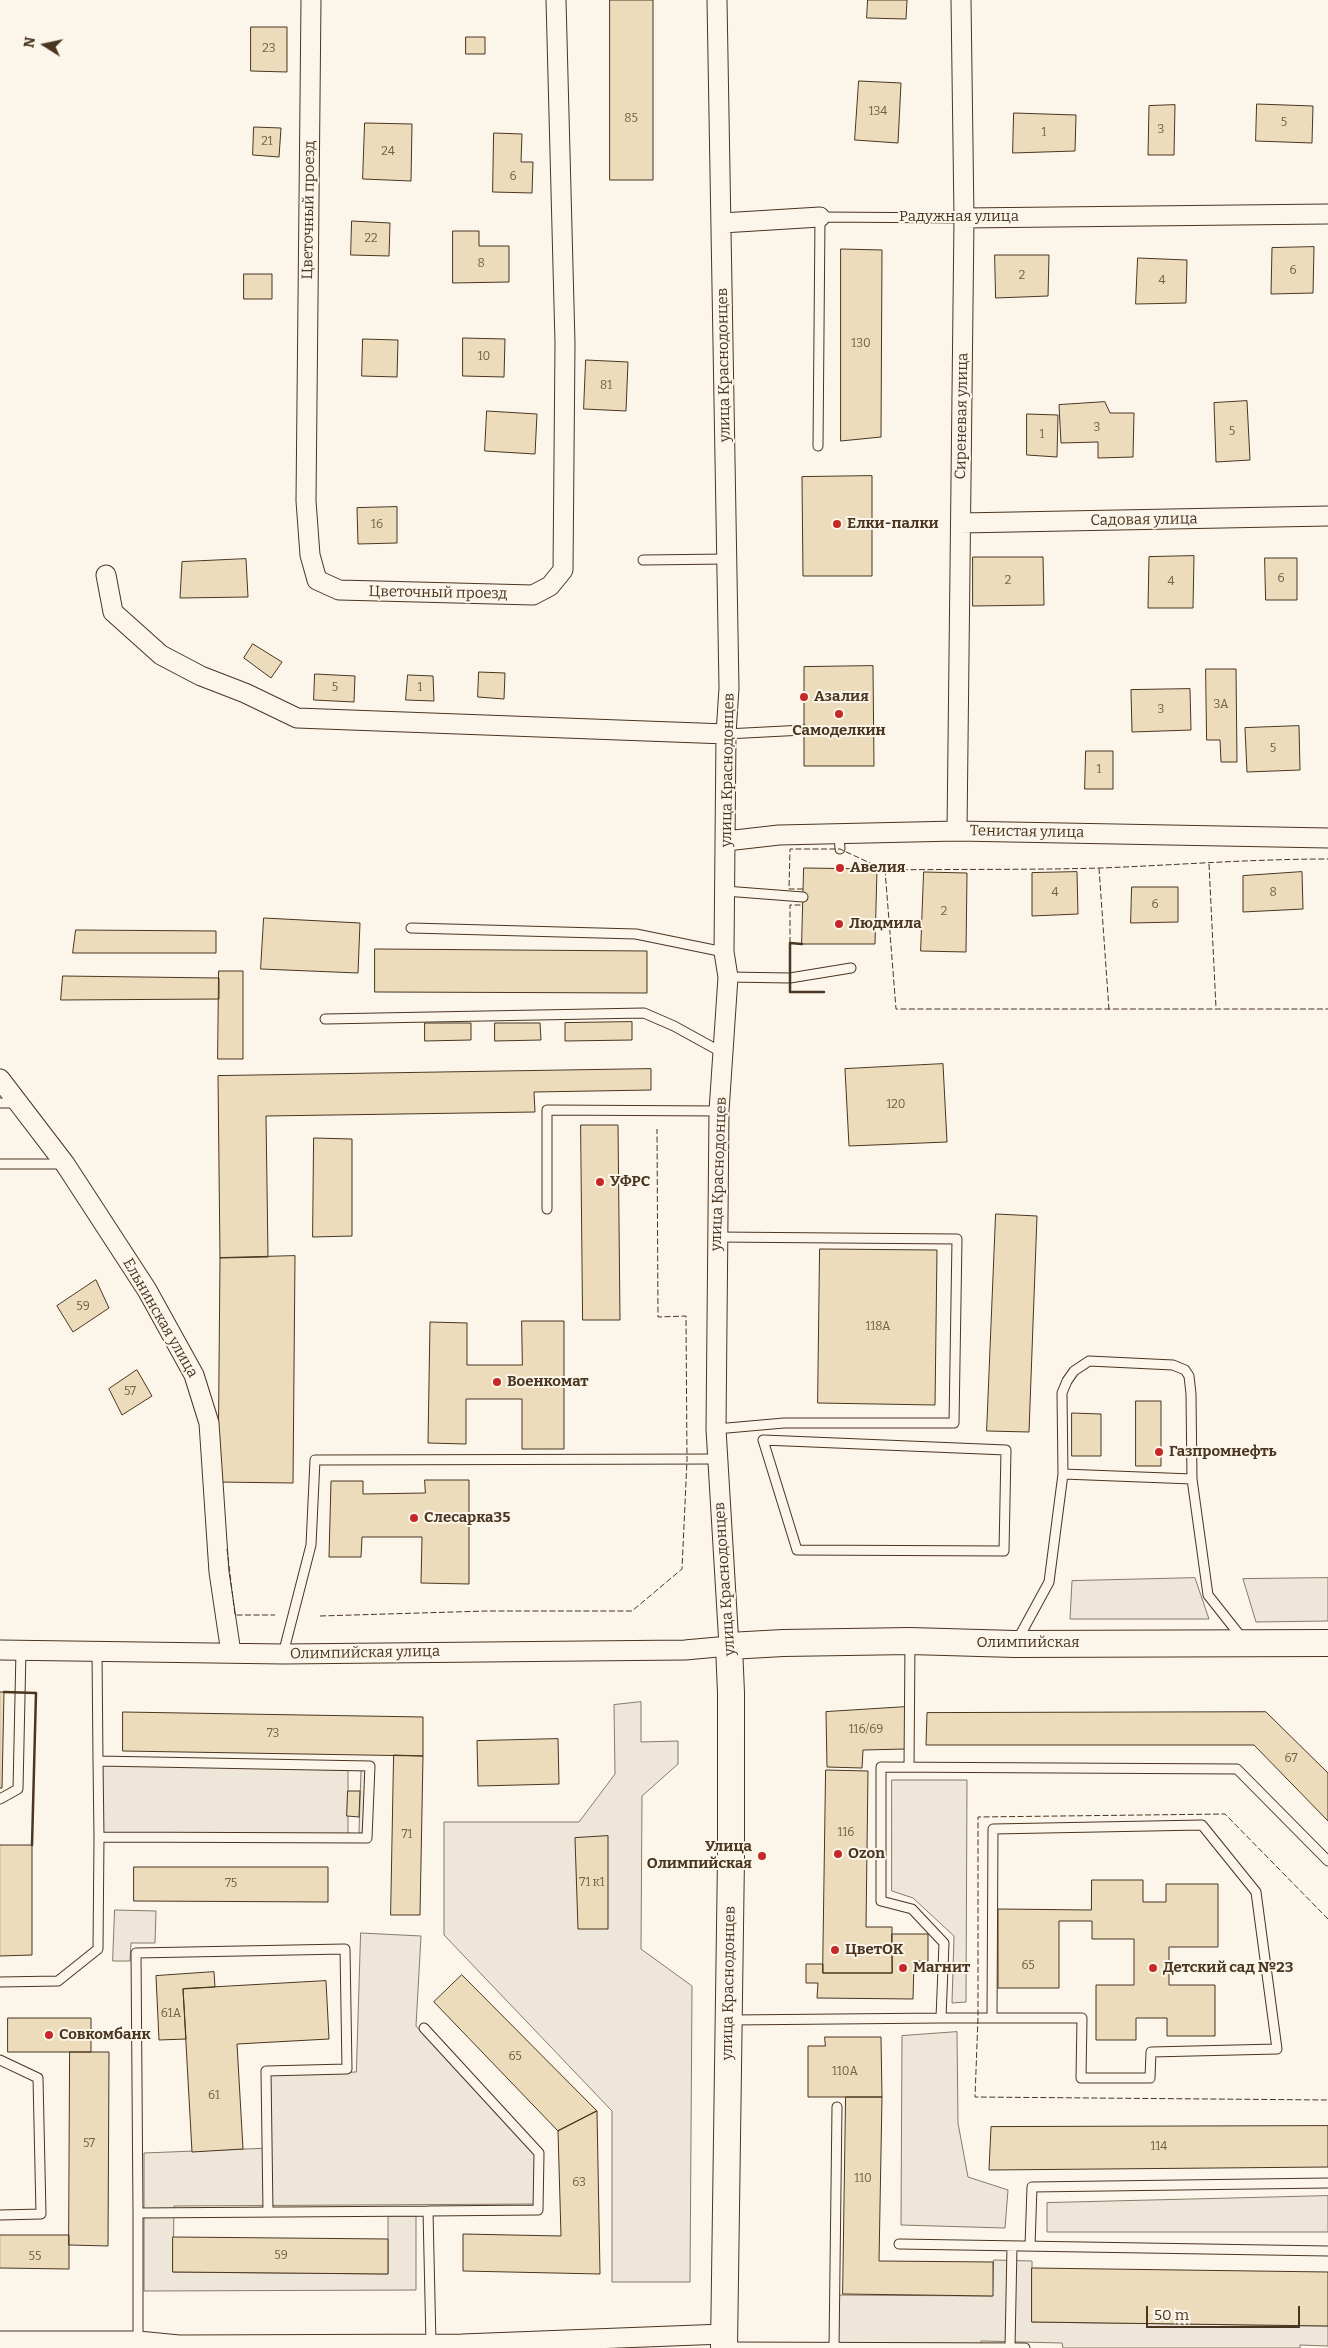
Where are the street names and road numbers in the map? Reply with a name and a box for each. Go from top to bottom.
street label: Цветочный проезд [299,140,319,280]
street label: Радужная улица [899,208,1019,226]
street label: улица Краснодонцев [714,288,734,442]
street label: Сиреневая улица [952,353,972,479]
street label: Садовая улица [1090,510,1198,530]
street label: Цветочный проезд [368,583,508,603]
street label: улица Краснодонцев [718,693,738,847]
street label: Тенистая улица [970,822,1084,842]
street label: улица Краснодонцев [707,1097,731,1251]
street label: Ельнинская улица [118,1255,202,1381]
street label: улица Краснодонцев [711,1501,739,1657]
street label: Олимпийская [976,1634,1080,1652]
street label: Олимпийская улица [290,1643,440,1663]
street label: улица Краснодонцев [719,1906,739,2060]

